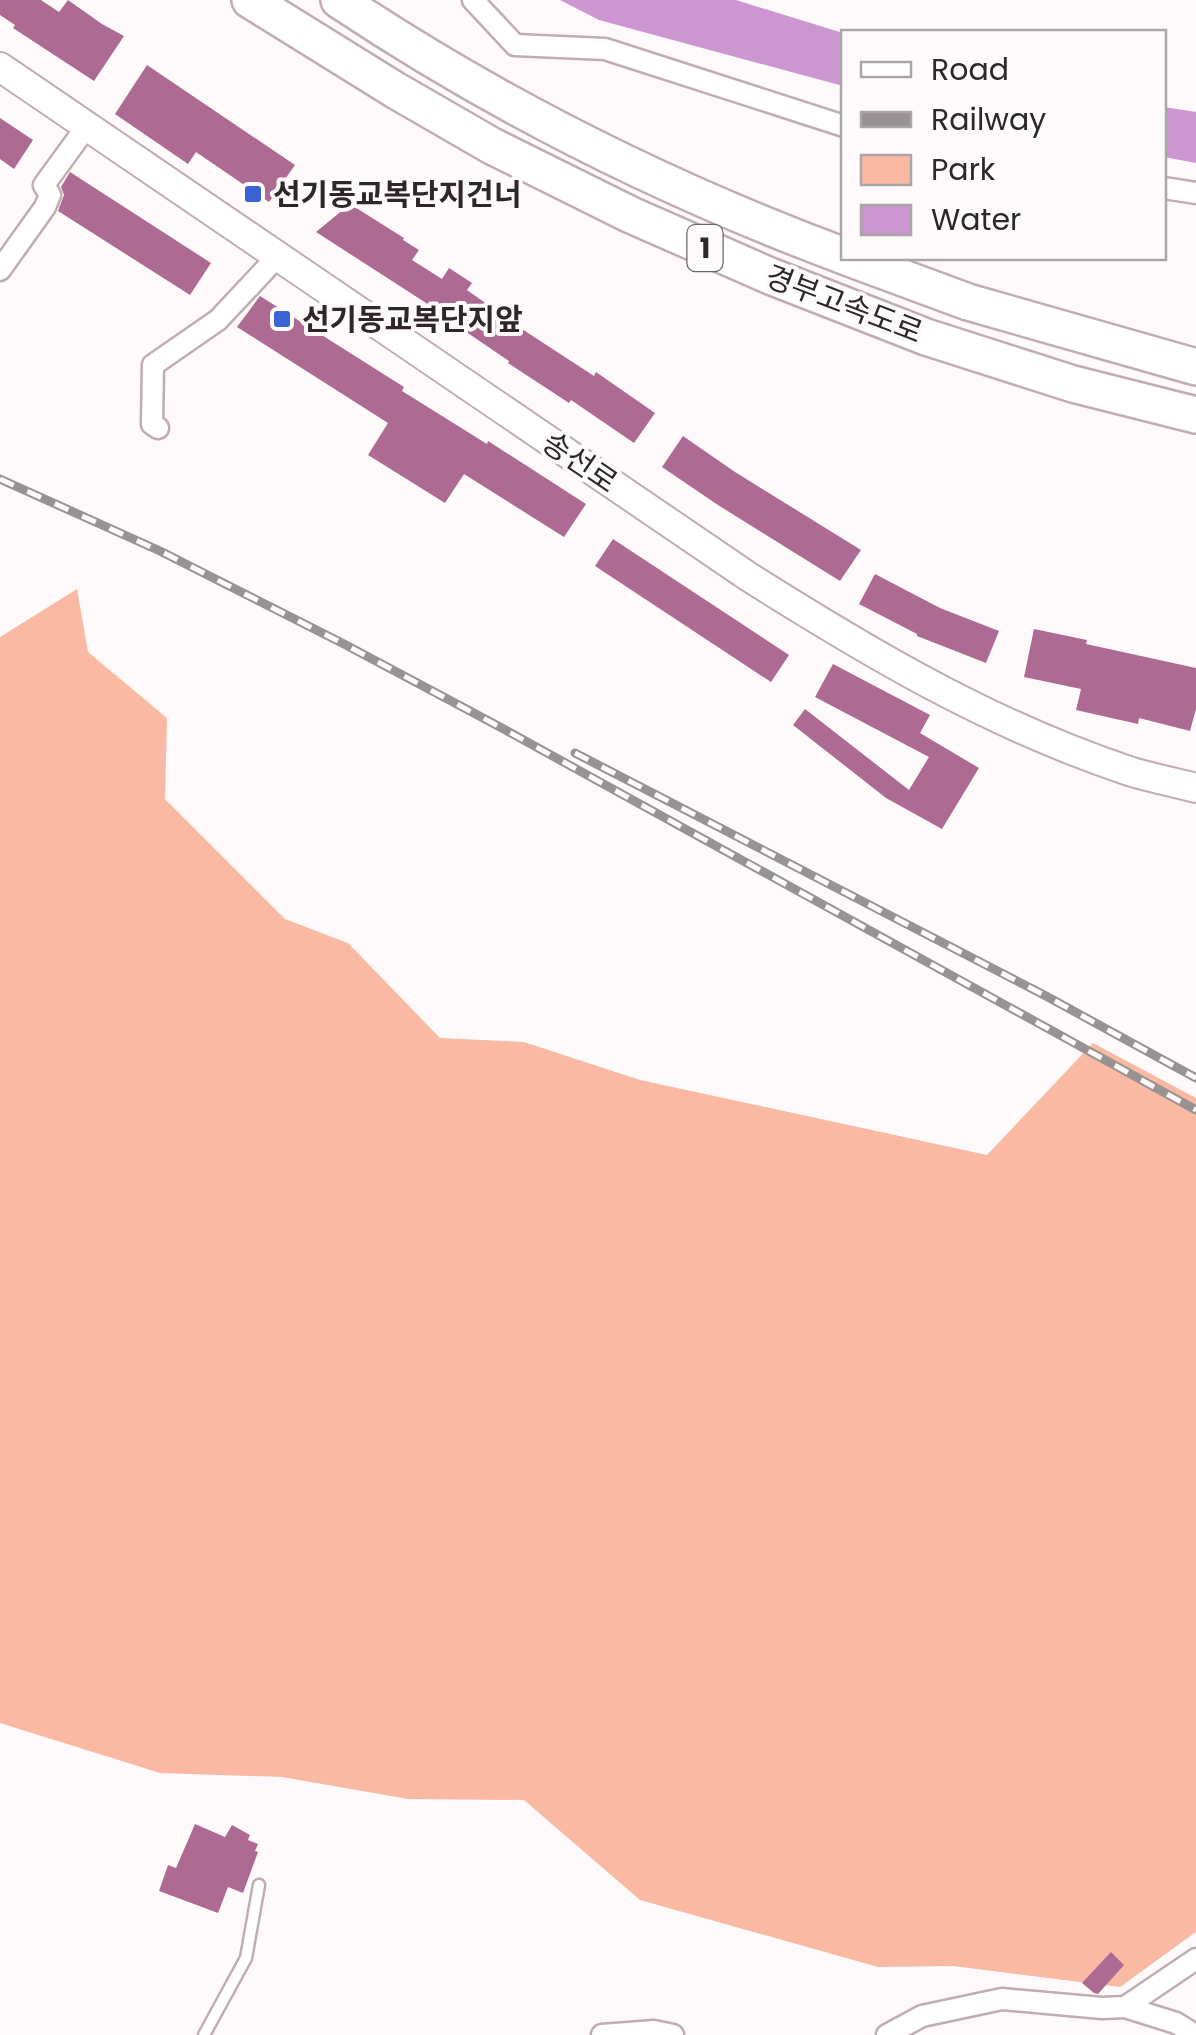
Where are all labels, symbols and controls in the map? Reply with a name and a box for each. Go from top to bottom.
legend [841,30,1166,260]
text: Road [931,48,1009,91]
text: Railway [931,98,1046,141]
text: Park [931,148,996,191]
place label: 선기동교복단지건너 [273,173,521,216]
marker: 선기동교복단지건너 [242,183,264,205]
text: Water [931,198,1021,241]
road number: 1 [688,225,722,271]
street label: 경부고속도로 [759,254,929,354]
place label: 선기동교복단지앞 [302,298,523,341]
marker: 선기동교복단지앞 [271,308,293,330]
street label: 송선로 [534,421,626,503]

